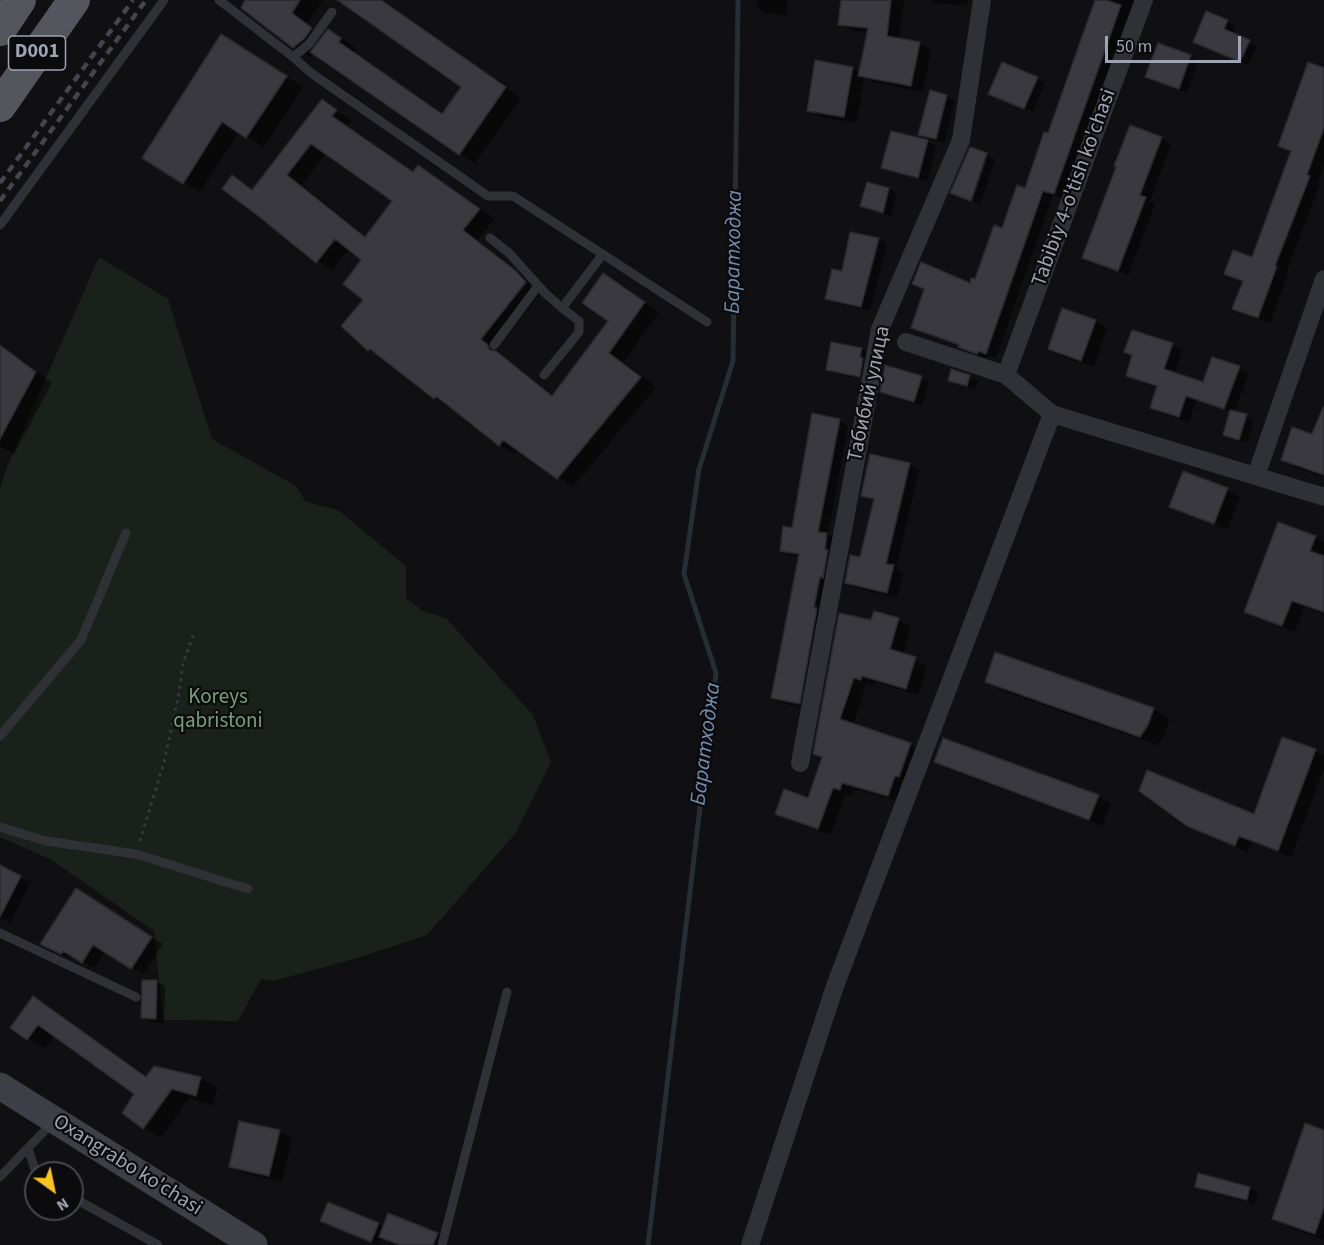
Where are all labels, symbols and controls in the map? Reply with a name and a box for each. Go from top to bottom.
scale bar [1108,24,1244,62]
text: 50 m [1116,34,1152,59]
road number: D001 [9,36,66,70]
street label: Tabibiy 4-o'tish ko'chasi [1028,86,1122,290]
water label: Баратходжа [721,190,749,314]
street label: Табибий улица [843,324,897,464]
water label: Баратходжа [686,681,728,807]
park label: Koreys qabristoni [173,685,263,735]
street label: Oxangrabo ko'chasi [48,1110,206,1222]
north arrow [24,1161,84,1221]
text: N [52,1192,73,1217]

